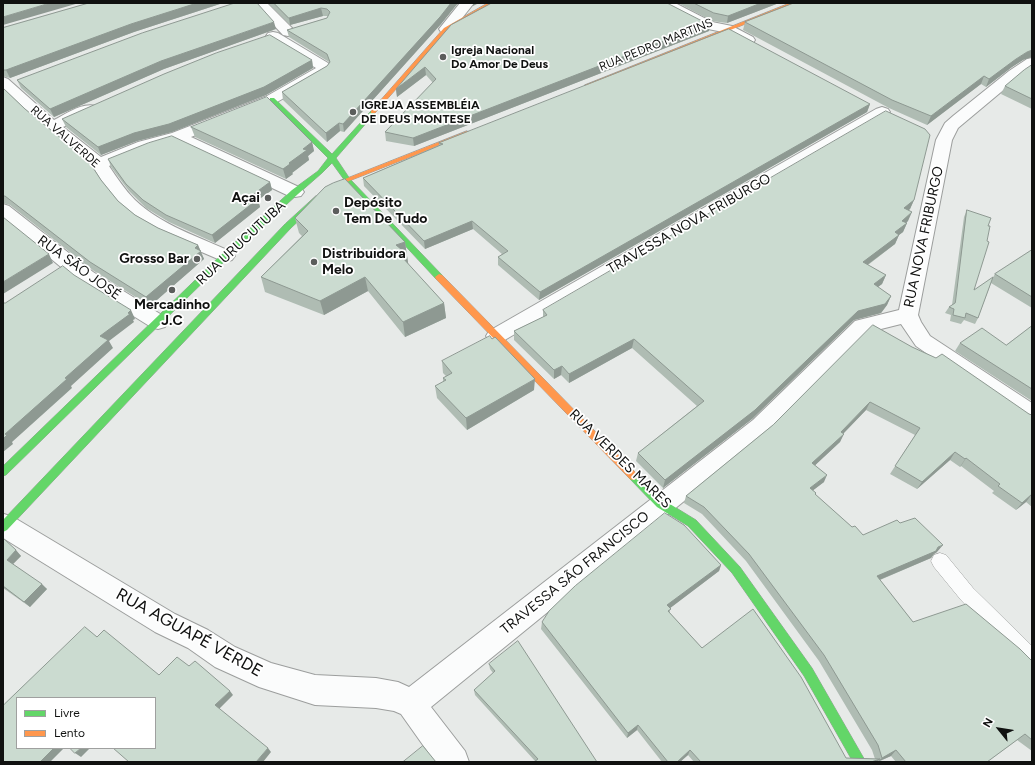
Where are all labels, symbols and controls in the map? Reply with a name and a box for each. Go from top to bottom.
street label: RUA PEDRO MARTINS [597,16,715,74]
place label: Igreja Nacional Do Amor De Deus [451,43,548,71]
marker: Igreja Nacional Do Amor De Deus [438,52,448,62]
place label: IGREJA ASSEMBLÉIA DE DEUS MONTESE [361,98,480,126]
street label: RUA VALVERDE [27,103,103,171]
marker: IGREJA ASSEMBLÉIA DE DEUS MONTESE [348,107,358,117]
street label: RUA NOVA FRIBURGO [901,165,947,309]
street label: TRAVESSA NOVA FRIBURGO [604,170,774,278]
place label: Açai [231,190,260,206]
marker: Açai [263,193,273,203]
place label: Depósito Tem De Tudo [344,195,427,228]
street label: RUA URUCUTUBA [193,197,289,289]
marker: Depósito Tem De Tudo [331,206,341,216]
street label: RUA SÃO JOSÉ [34,232,124,304]
place label: Distribuidora Melo [322,246,406,278]
place label: Grosso Bar [119,251,189,267]
marker: Grosso Bar [192,254,202,264]
marker: Distribuidora Melo [309,257,319,267]
marker: Mercadinho J.C [167,285,177,295]
place label: Mercadinho J.C [134,297,210,330]
street label: RUA VERDES MARES [566,406,674,512]
street label: TRAVESSA SÃO FRANCISCO [497,508,653,638]
street label: RUA AGUAPÉ VERDE [112,584,266,682]
legend [16,697,156,749]
text: Livre [54,706,80,720]
north arrow [979,709,1019,749]
text: N [980,716,996,730]
text: Lento [54,726,85,740]

